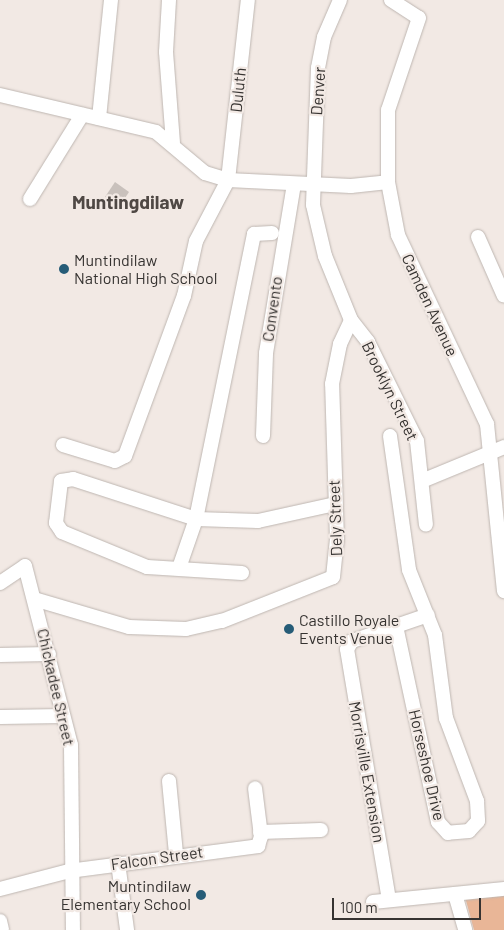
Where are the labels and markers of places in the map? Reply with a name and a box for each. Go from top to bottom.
place label: Muntindilaw National High School [74,250,217,288]
marker: Muntindilaw National High School [58,263,70,275]
place label: Castillo Royale Events Venue [299,610,399,648]
marker: Castillo Royale Events Venue [283,623,295,635]
place label: Muntindilaw Elementary School [61,876,191,914]
marker: Muntindilaw Elementary School [195,889,207,901]

